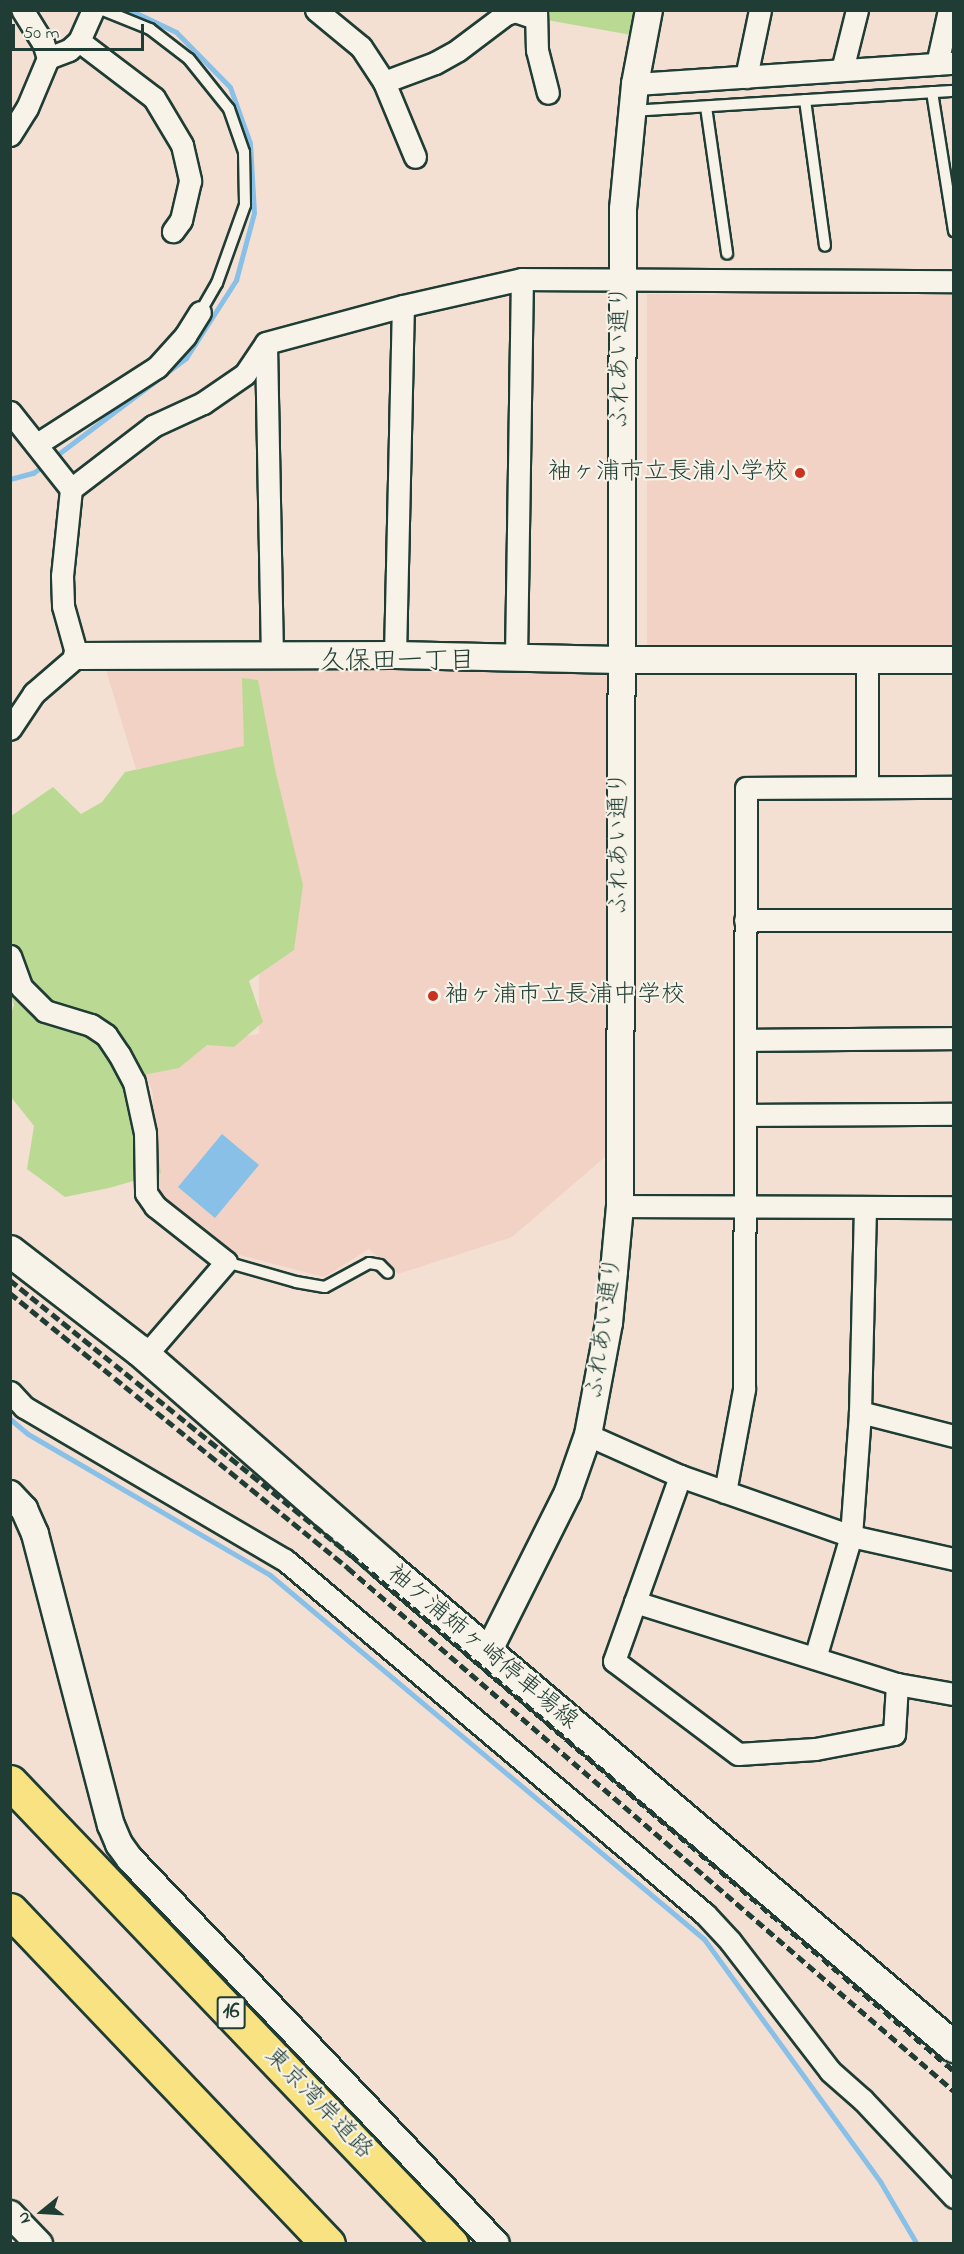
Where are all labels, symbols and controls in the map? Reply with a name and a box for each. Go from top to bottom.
scale bar [15,12,147,50]
text: 50 m [23,21,60,47]
street label: ふれあい通り [607,285,635,429]
place label: 袖ヶ浦市立長浦小学校 [548,459,788,487]
marker: 袖ヶ浦市立長浦小学校 [793,466,807,480]
district label: 久保田一丁目 [319,647,475,679]
street label: ふれあい通り [606,771,634,915]
place label: 袖ヶ浦市立長浦中学校 [445,982,685,1010]
marker: 袖ヶ浦市立長浦中学校 [426,989,440,1003]
street label: ふれあい通り [581,1255,629,1401]
street label: 袖ケ浦姉ヶ崎停車場線 [381,1560,583,1736]
road number: 16 [216,1994,246,2032]
street label: 東京湾岸道路 [258,2042,378,2166]
north arrow [12,2182,72,2242]
text: N [12,2209,38,2226]

